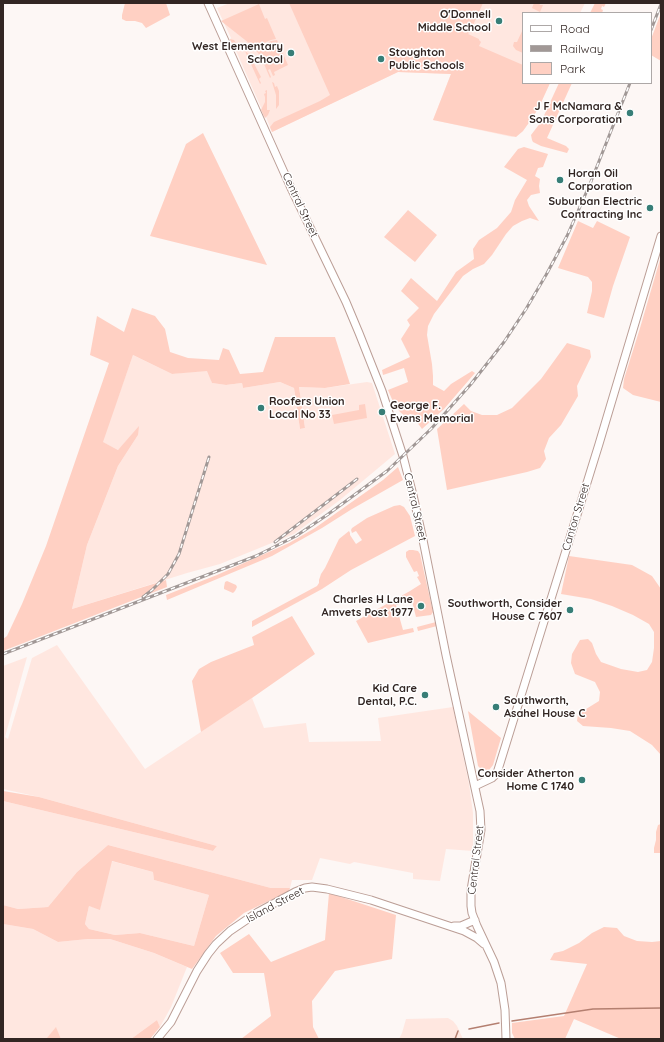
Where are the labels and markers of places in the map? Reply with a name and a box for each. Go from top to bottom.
place label: O'Donnell Middle School [418,8,491,34]
marker: O'Donnell Middle School [494,16,504,26]
place label: West Elementary School [192,40,283,66]
place label: Stoughton Public Schools [389,46,464,72]
marker: West Elementary School [286,48,296,58]
marker: Stoughton Public Schools [376,54,386,64]
place label: J F McNamara & Sons Corporation [529,100,622,126]
marker: J F McNamara & Sons Corporation [625,108,635,118]
place label: Horan Oil Corporation [568,167,632,193]
marker: Horan Oil Corporation [555,175,565,185]
place label: Suburban Electric Contracting Inc [548,195,642,221]
marker: Suburban Electric Contracting Inc [645,203,655,213]
place label: Roofers Union Local No 33 [269,395,345,421]
place label: George F. Evens Memorial [390,399,473,425]
marker: Roofers Union Local No 33 [256,403,266,413]
marker: George F. Evens Memorial [377,407,387,417]
place label: Charles H Lane Amvets Post 1977 [322,593,413,619]
place label: Southworth, Consider House C 7607 [448,597,562,623]
marker: Charles H Lane Amvets Post 1977 [416,601,426,611]
marker: Southworth, Consider House C 7607 [565,605,575,615]
place label: Kid Care Dental, P.C. [358,682,417,708]
marker: Kid Care Dental, P.C. [420,690,430,700]
place label: Southworth, Asahel House C [504,694,585,720]
marker: Southworth, Asahel House C [491,702,501,712]
place label: Consider Atherton Home C 1740 [477,767,574,793]
marker: Consider Atherton Home C 1740 [577,775,587,785]

